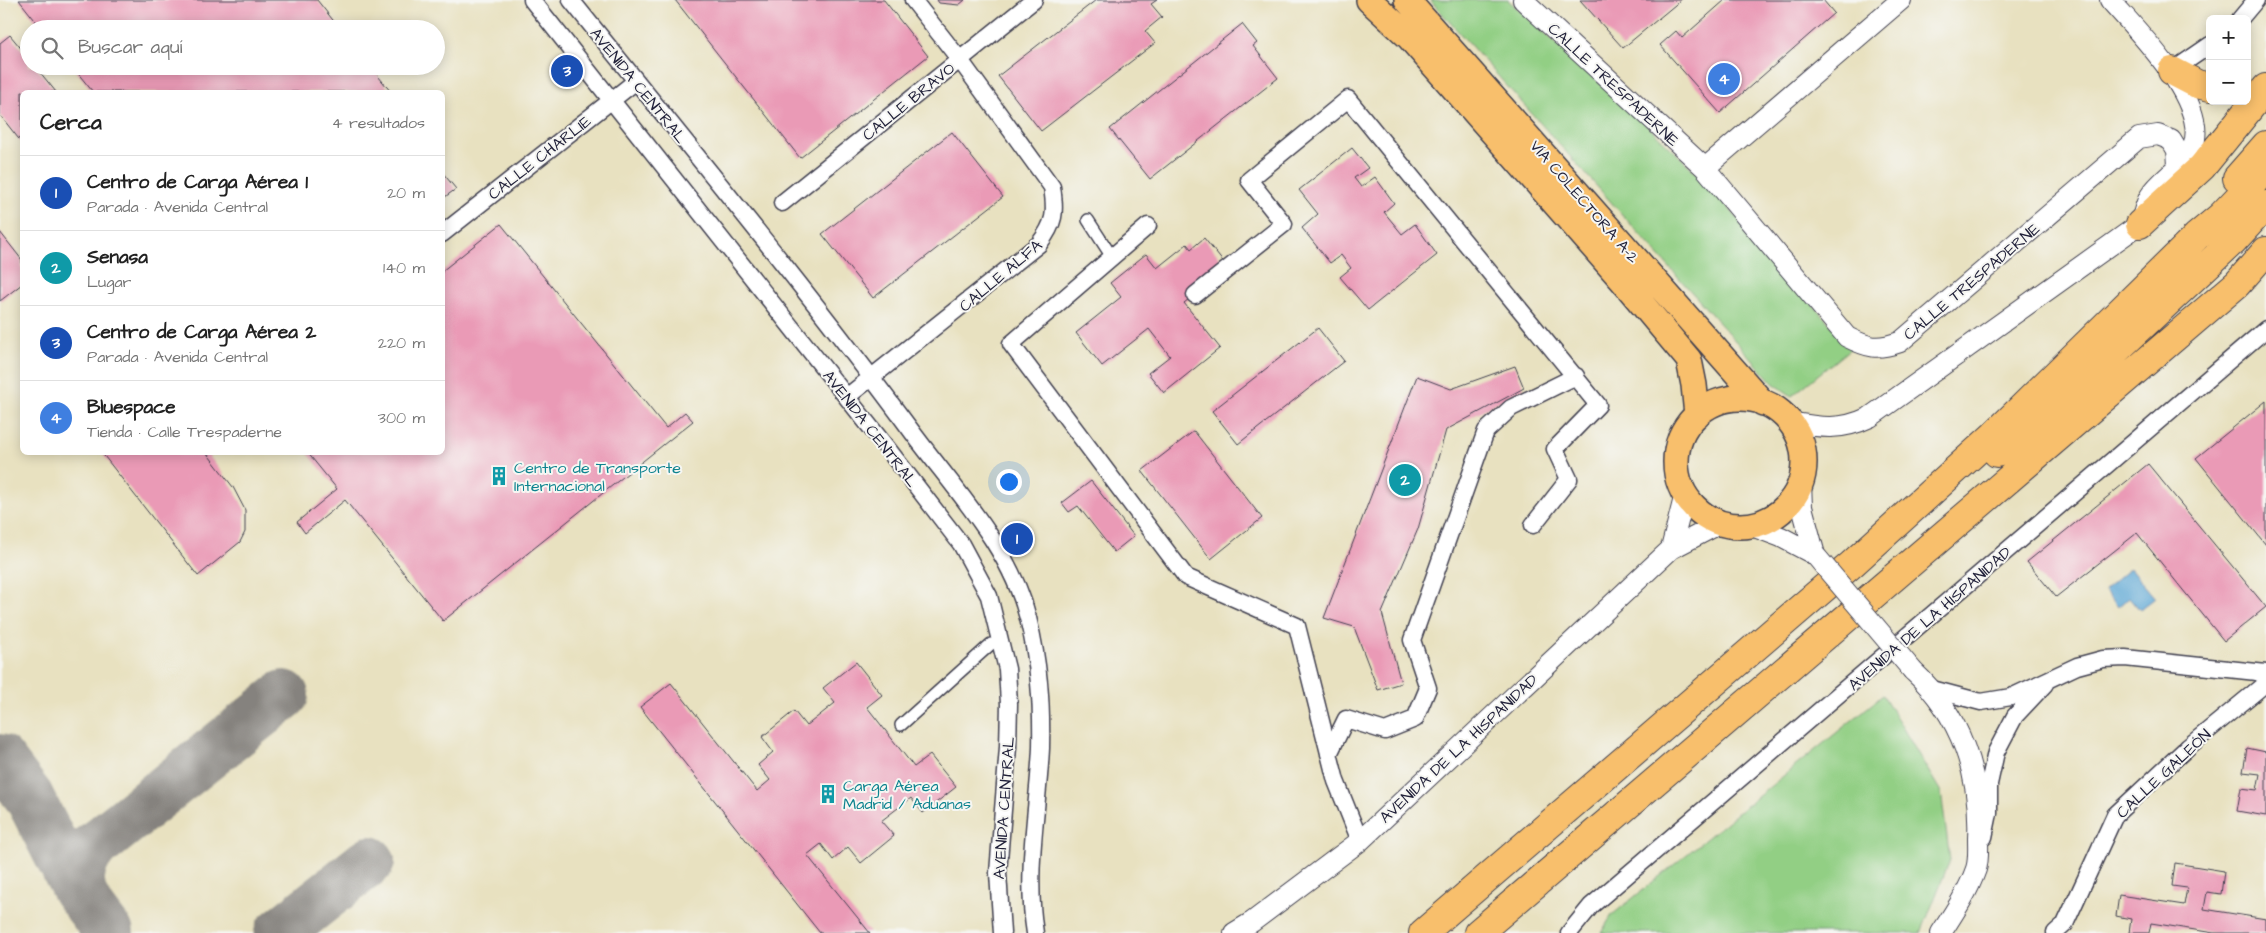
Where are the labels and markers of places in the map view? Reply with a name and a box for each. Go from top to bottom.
pin: 3 [551,52,583,90]
pin: 4 [1708,60,1740,98]
place label: Centro de Transporte Internacional [514,457,681,497]
pin: 2 [1389,461,1421,499]
building icon: Centro de Transporte Internacional [488,465,510,487]
pin: 1 [1001,520,1033,558]
place label: Carga Aérea Madrid / Aduanas [843,775,971,815]
building icon: Carga Aérea Madrid / Aduanas [817,783,839,805]

